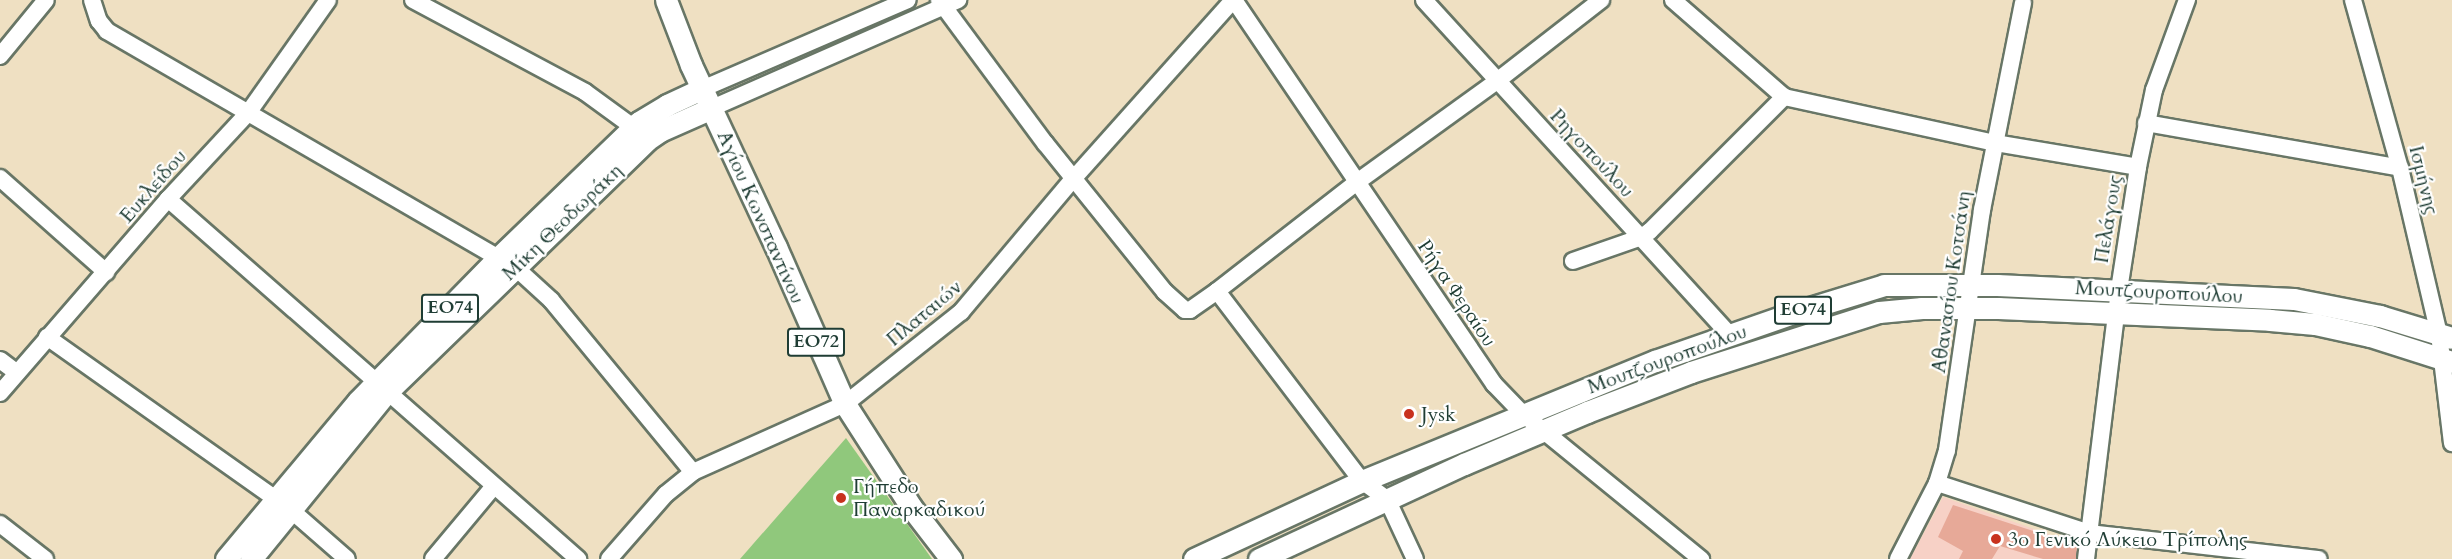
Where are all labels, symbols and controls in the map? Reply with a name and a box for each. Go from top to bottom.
street label: Ρηγοπούλου [1545,104,1639,202]
street label: Αγίου Κωνσταντίνου [712,127,810,307]
street label: Ισμήνης [2404,143,2444,217]
street label: Ευκλείδου [115,144,191,228]
street label: Μίκη Θεοδωράκη [497,159,627,285]
street label: Πελάγους [2089,173,2127,265]
street label: Αθανασίου Κοτσάνη [1926,189,1976,375]
street label: Ρήγα Φεραίου [1412,235,1502,351]
street label: Πλαταιών [882,275,966,351]
street label: Μουτζουροπούλου [2074,276,2244,308]
road number: ΕΟ74 [420,293,480,323]
road number: ΕΟ74 [1773,295,1833,325]
street label: Μουτζουροπούλου [1584,319,1750,399]
road number: ΕΟ72 [786,327,846,357]
place label: Jysk [1421,402,1456,426]
marker: Jysk [1402,407,1416,421]
place label: Γήπεδο Παναρκαδικού [853,474,985,521]
marker: Γήπεδο Παναρκαδικού [834,491,848,505]
place label: 3ο Γενικό Λύκειο Τρίπολης [2008,527,2248,551]
marker: 3ο Γενικό Λύκειο Τρίπολης [1989,532,2003,546]

